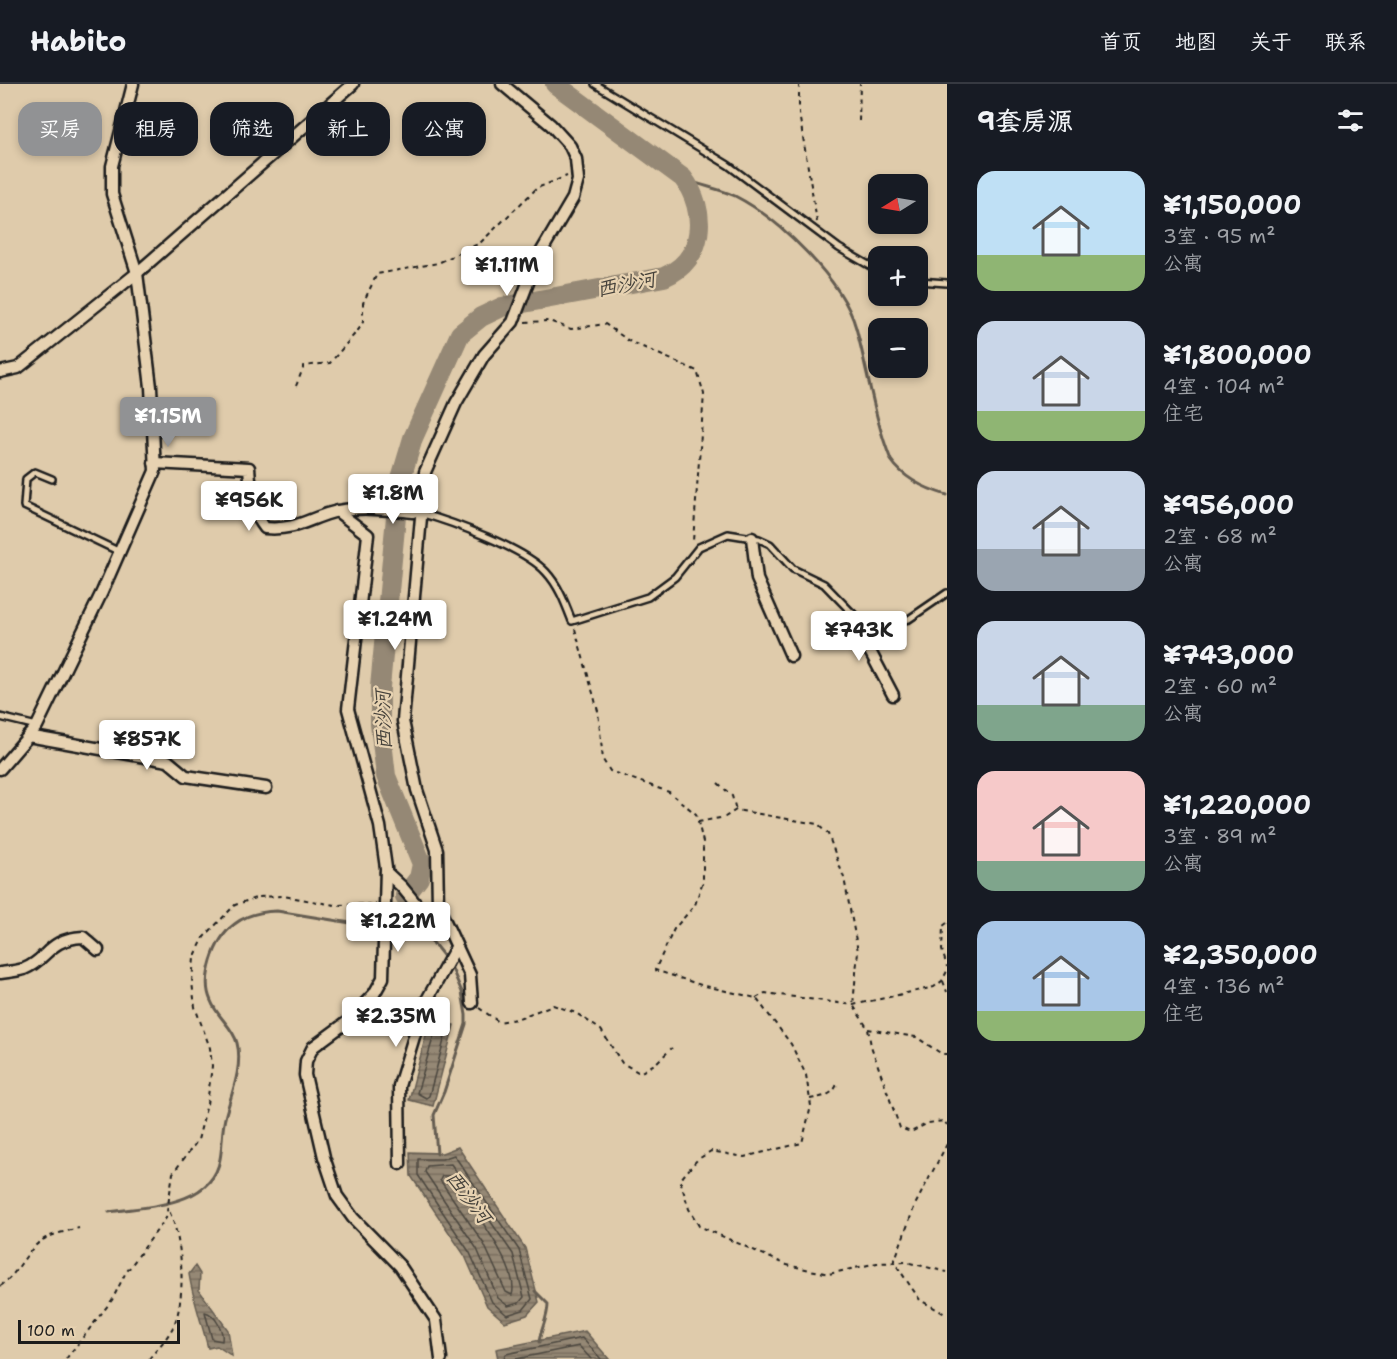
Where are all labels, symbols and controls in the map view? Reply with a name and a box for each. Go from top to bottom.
text: Habito [30,22,126,60]
text: 首页 [1100,28,1142,56]
text: 地图 [1175,28,1217,56]
text: 关于 [1250,28,1292,56]
text: 联系 [1325,28,1367,56]
chip: 买房 [18,102,102,156]
chip: 租房 [114,102,198,156]
chip: 筛选 [210,102,294,156]
chip: 新上 [306,102,390,156]
chip: 公寓 [402,102,486,156]
text: 9套房源 [977,103,1073,138]
icon: filters [1334,104,1367,137]
north arrow [868,174,928,234]
map controls [868,174,928,378]
text: ¥1,150,000 [1163,187,1301,222]
icon: home [1025,195,1097,267]
text: 3室 · 95 m² [1163,223,1275,249]
pin: ¥1.11M [458,246,556,297]
button: + [868,246,928,306]
text: 公寓 [1163,250,1203,276]
text: ¥1.11M [475,252,539,278]
water label: 西沙河 [594,265,661,302]
button: − [868,318,928,378]
text: ¥1,800,000 [1163,337,1312,372]
icon: home [1025,345,1097,417]
text: 4室 · 104 m² [1163,373,1285,399]
pin: ¥1.15M [119,397,217,448]
text: 住宅 [1163,400,1203,426]
text: ¥1.15M [134,403,202,429]
pin: ¥1.8M [351,474,435,525]
text: ¥1.8M [362,480,424,506]
pin: ¥956K [207,481,291,532]
text: ¥956K [215,487,283,513]
text: ¥956,000 [1163,487,1294,522]
icon: home [1025,495,1097,567]
text: 2室 · 68 m² [1163,523,1277,549]
text: 公寓 [1163,550,1203,576]
pin: ¥1.24M [346,600,444,651]
text: ¥1.24M [357,606,433,632]
pin: ¥743K [817,611,901,662]
text: ¥743K [825,617,893,643]
text: ¥743,000 [1163,637,1294,672]
icon: home [1025,645,1097,717]
text: 2室 · 60 m² [1163,673,1277,699]
water label: 西沙河 [369,687,397,750]
text: 公寓 [1163,700,1203,726]
pin: ¥857K [105,720,189,771]
text: ¥857K [113,726,181,752]
text: ¥1,220,000 [1163,787,1311,822]
icon: home [1025,795,1097,867]
text: 3室 · 89 m² [1163,823,1277,849]
text: 公寓 [1163,850,1203,876]
pin: ¥1.22M [349,902,447,953]
text: ¥1.22M [360,908,436,934]
text: ¥2,350,000 [1163,937,1318,972]
icon: home [1025,945,1097,1017]
text: 4室 · 136 m² [1163,973,1284,999]
pin: ¥2.35M [347,997,445,1048]
text: 住宅 [1163,1000,1203,1026]
text: ¥2.35M [356,1003,436,1029]
water label: 西沙河 [441,1165,499,1231]
scale bar [18,1317,180,1344]
text: 100 m [27,1320,75,1341]

